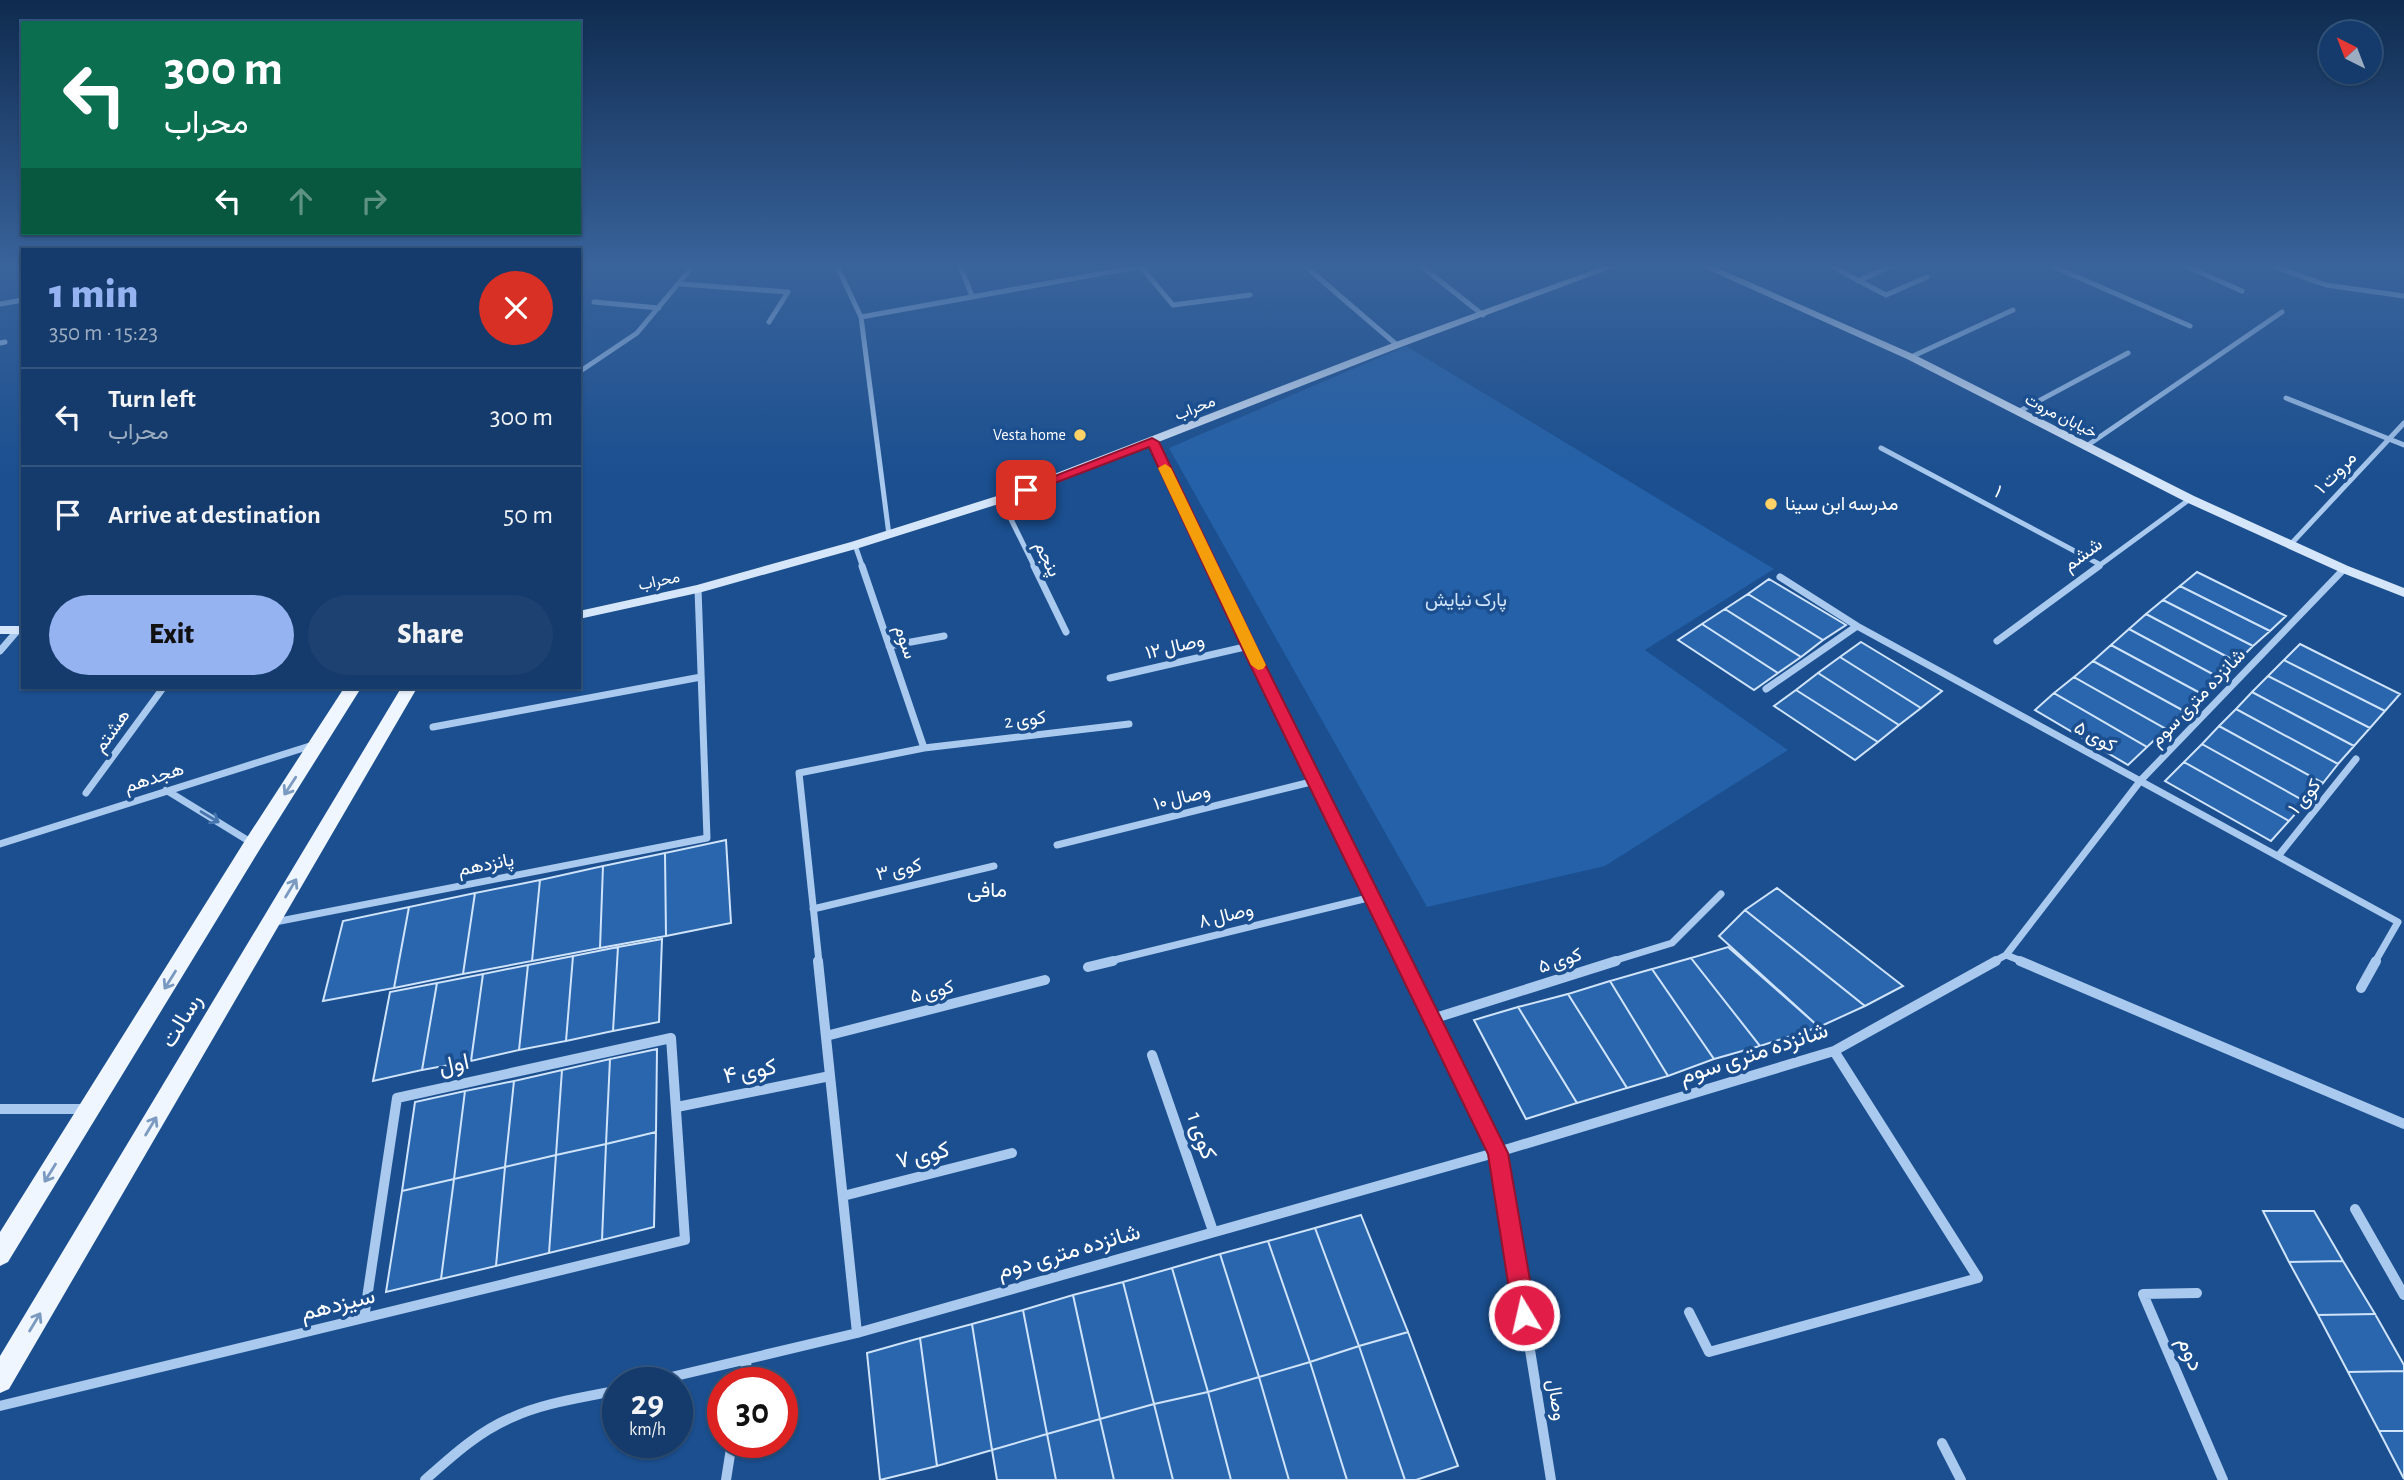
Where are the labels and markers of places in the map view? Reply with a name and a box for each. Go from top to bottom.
place label: Vesta home [993,427,1066,443]
marker: Vesta home [1072,427,1088,443]
pin [996,460,1056,520]
place label: مدرسه ابن سینا [1785,495,1898,515]
marker: مدرسه ابن سینا [1763,496,1779,512]

